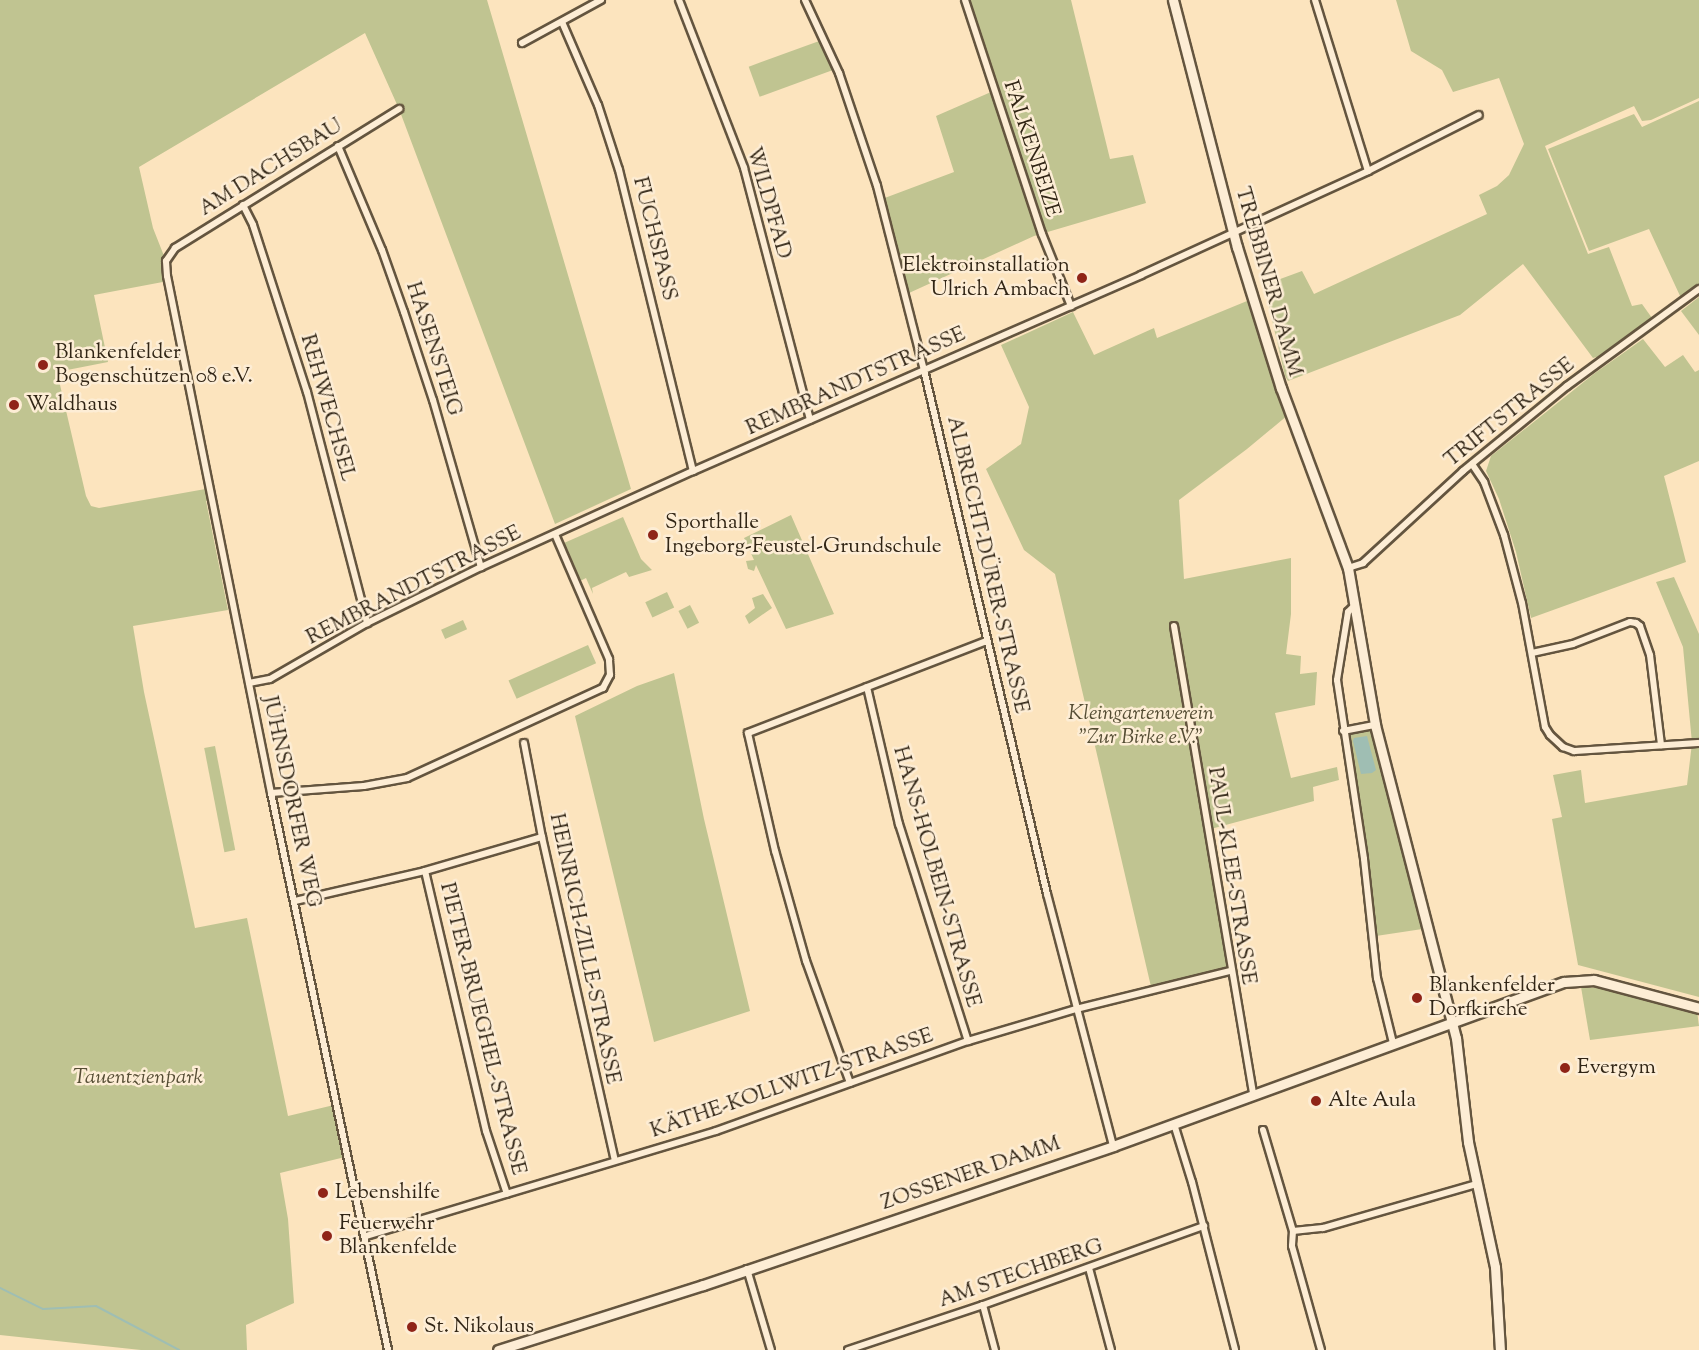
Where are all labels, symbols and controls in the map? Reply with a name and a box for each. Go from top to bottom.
street label: FALKENBEIZE [997,78,1065,220]
street label: AM DACHSBAU [195,114,347,222]
street label: WILDPFAD [740,144,796,262]
street label: FUCHSPASS [626,175,682,303]
street label: TREBBINER DAMM [1229,184,1307,380]
place label: Elektroinstallation Ulrich Ambach [903,253,1070,303]
marker: Elektroinstallation Ulrich Ambach [1075,271,1089,285]
street label: HASENSTEIG [399,279,467,419]
street label: REMBRANDTSTRASSE [742,322,970,442]
street label: REHWECHSEL [294,332,360,484]
place label: Blankenfelder Bogenschützen 08 e.V. [55,340,253,390]
street label: TRIFTSTRASSE [1440,353,1580,473]
marker: Blankenfelder Bogenschützen 08 e.V. [36,358,50,372]
place label: Waldhaus [26,392,117,418]
marker: Waldhaus [7,398,21,412]
street label: ALBRECHT-DÜRER-STRASSE [941,414,1033,716]
place label: Sporthalle Ingeborg-Feustel-Grundschule [665,510,942,560]
street label: REMBRANDTSTRASSE [303,521,525,651]
marker: Sporthalle Ingeborg-Feustel-Grundschule [646,528,660,542]
street label: JÜHNSDORFER WEG [256,694,326,910]
park label: Kleingartenverein "Zur Birke e.V." [1068,701,1214,751]
street label: HANS-HOLBEIN-STRASSE [887,744,985,1010]
street label: PAUL-KLEE-STRASSE [1201,765,1261,987]
street label: HEINRICH-ZILLE-STRASSE [543,811,625,1087]
street label: PIETER-BRUEGHEL-STRASSE [433,880,531,1178]
place label: Blankenfelder Dorfkirche [1429,973,1555,1023]
marker: Blankenfelder Dorfkirche [1410,991,1424,1005]
street label: KÄTHE-KOLLWITZ-STRASSE [647,1024,937,1144]
place label: Evergym [1577,1055,1656,1081]
marker: Evergym [1558,1061,1572,1075]
park label: Tauentzienpark [73,1065,203,1091]
place label: Alte Aula [1328,1088,1416,1114]
marker: Alte Aula [1309,1094,1323,1108]
street label: ZOSSENER DAMM [878,1132,1064,1216]
place label: Lebenshilfe [335,1180,440,1206]
marker: Lebenshilfe [316,1186,330,1200]
place label: Feuerwehr Blankenfelde [339,1211,457,1261]
marker: Feuerwehr Blankenfelde [320,1229,334,1243]
street label: AM STECHBERG [936,1234,1106,1314]
place label: St. Nikolaus [424,1314,534,1340]
marker: St. Nikolaus [405,1320,419,1334]

